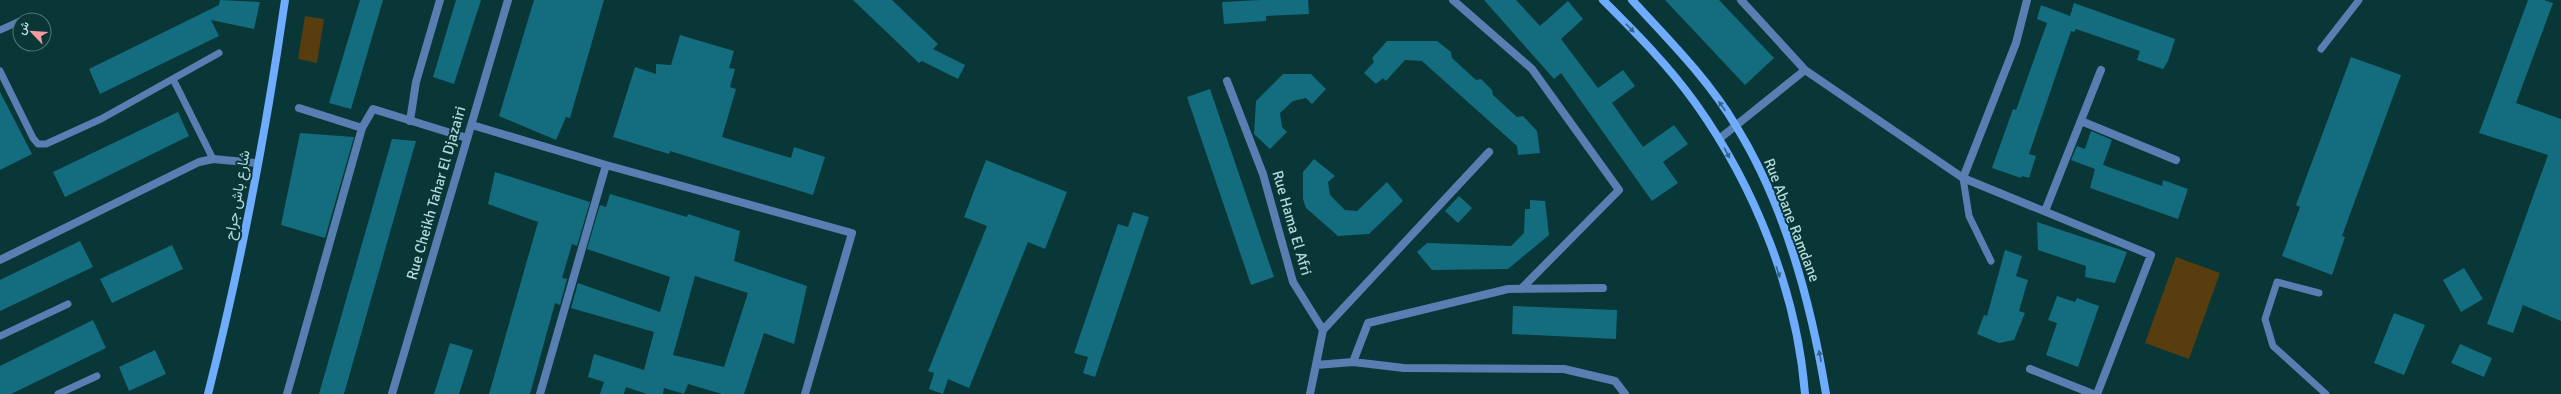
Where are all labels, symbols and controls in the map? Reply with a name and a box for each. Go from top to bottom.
north arrow [12,12,52,52]
text: ش [15,19,32,37]
one-way arrow [1626,23,1635,33]
one-way arrow [1718,100,1726,111]
street label: Rue Cheikh Tahar El Djazairi [403,104,469,282]
one-way arrow [1723,147,1730,159]
street label: شارع باش جراح [220,148,256,242]
street label: Rue Abane Ramdane [1760,156,1824,284]
street label: Rue Hama El Afri [1268,168,1316,278]
one-way arrow [1775,266,1781,278]
one-way arrow [1816,349,1822,362]

